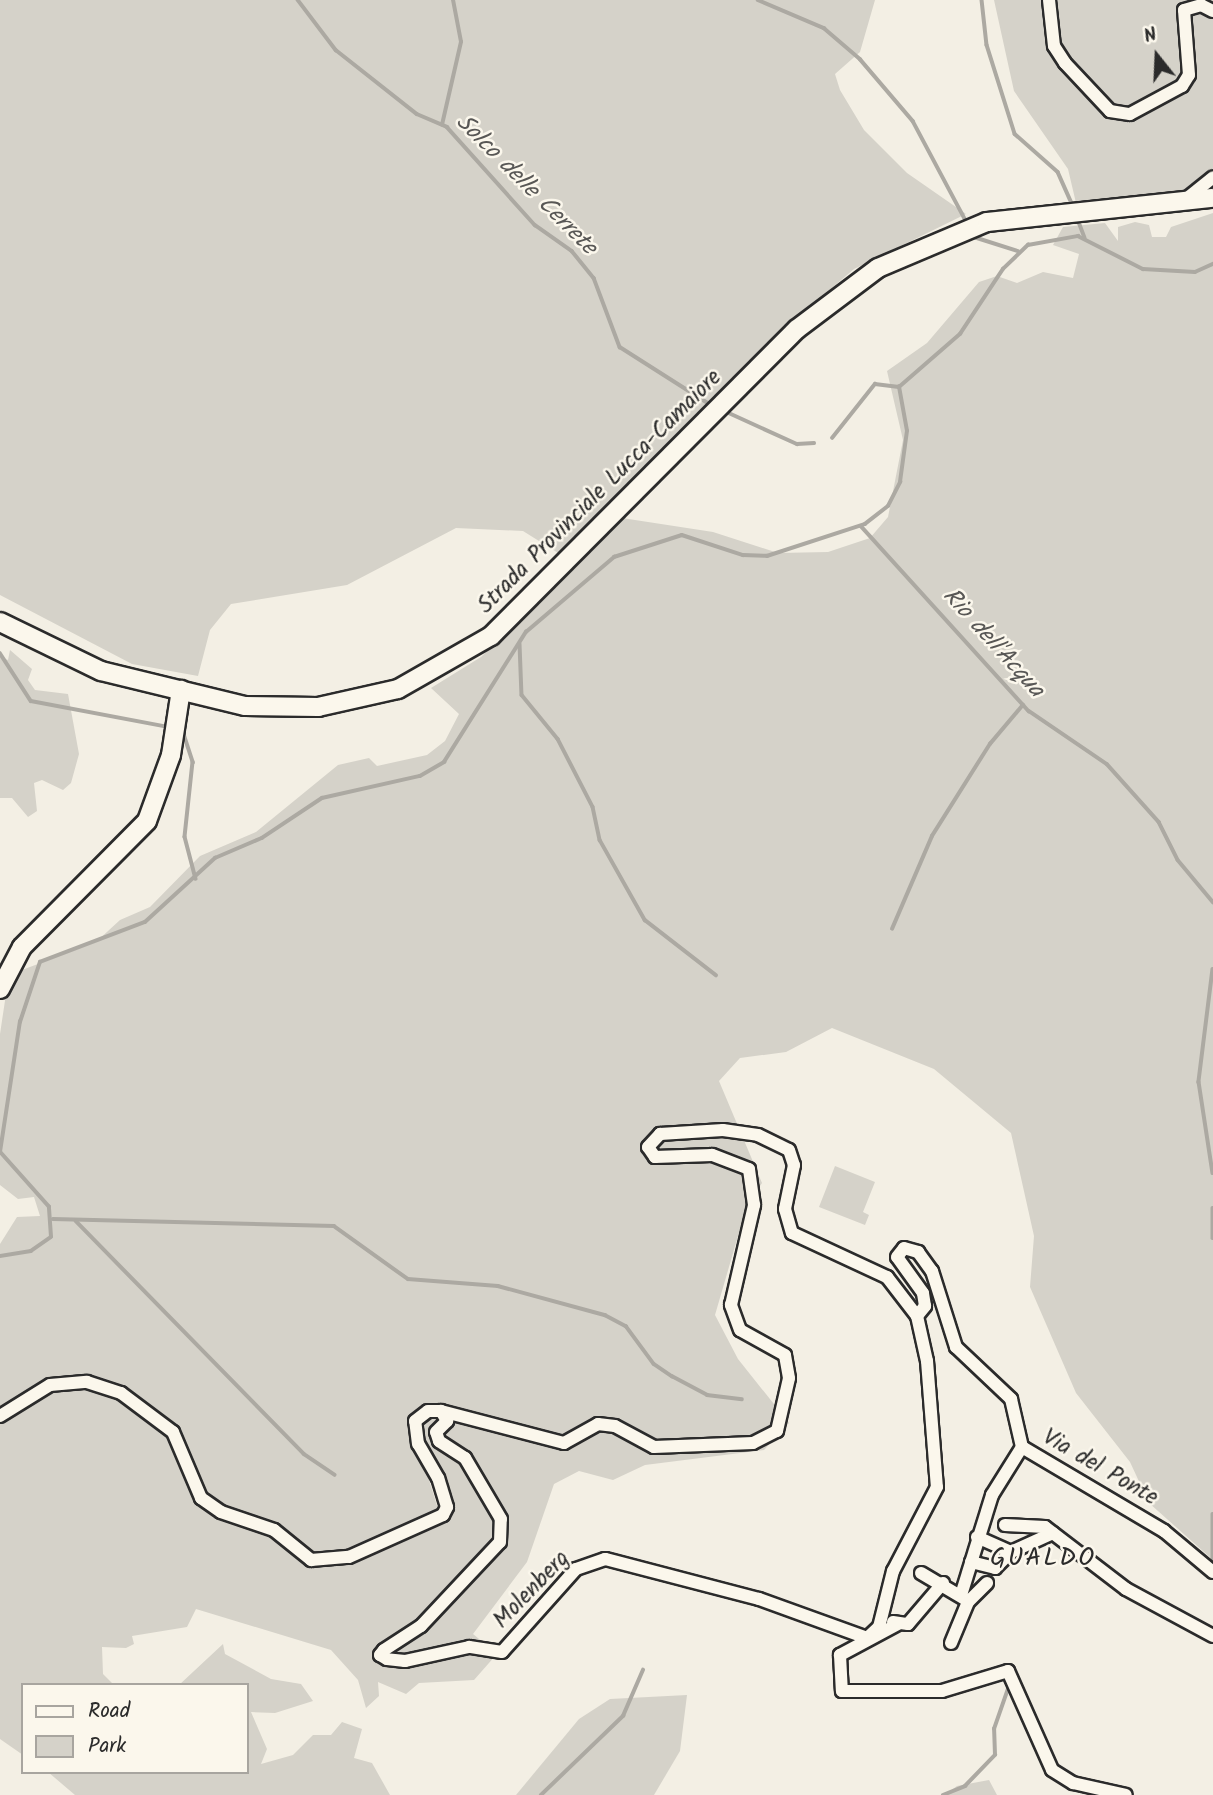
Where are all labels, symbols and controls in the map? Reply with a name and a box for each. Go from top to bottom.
text: N [1140,20,1161,52]
north arrow [1122,21,1192,91]
water label: Solco delle Cerrete [449,108,603,262]
street label: Strada Provinciale Lucca-Camaiore [472,364,728,620]
water label: Rio dell'Acqua [936,582,1050,704]
street label: Via del Ponte [1037,1424,1163,1512]
district label: GUALDO [991,1543,1095,1575]
street label: Molenberg [488,1545,576,1635]
legend [21,1683,248,1774]
text: Road [88,1695,130,1728]
text: Park [88,1730,126,1763]

